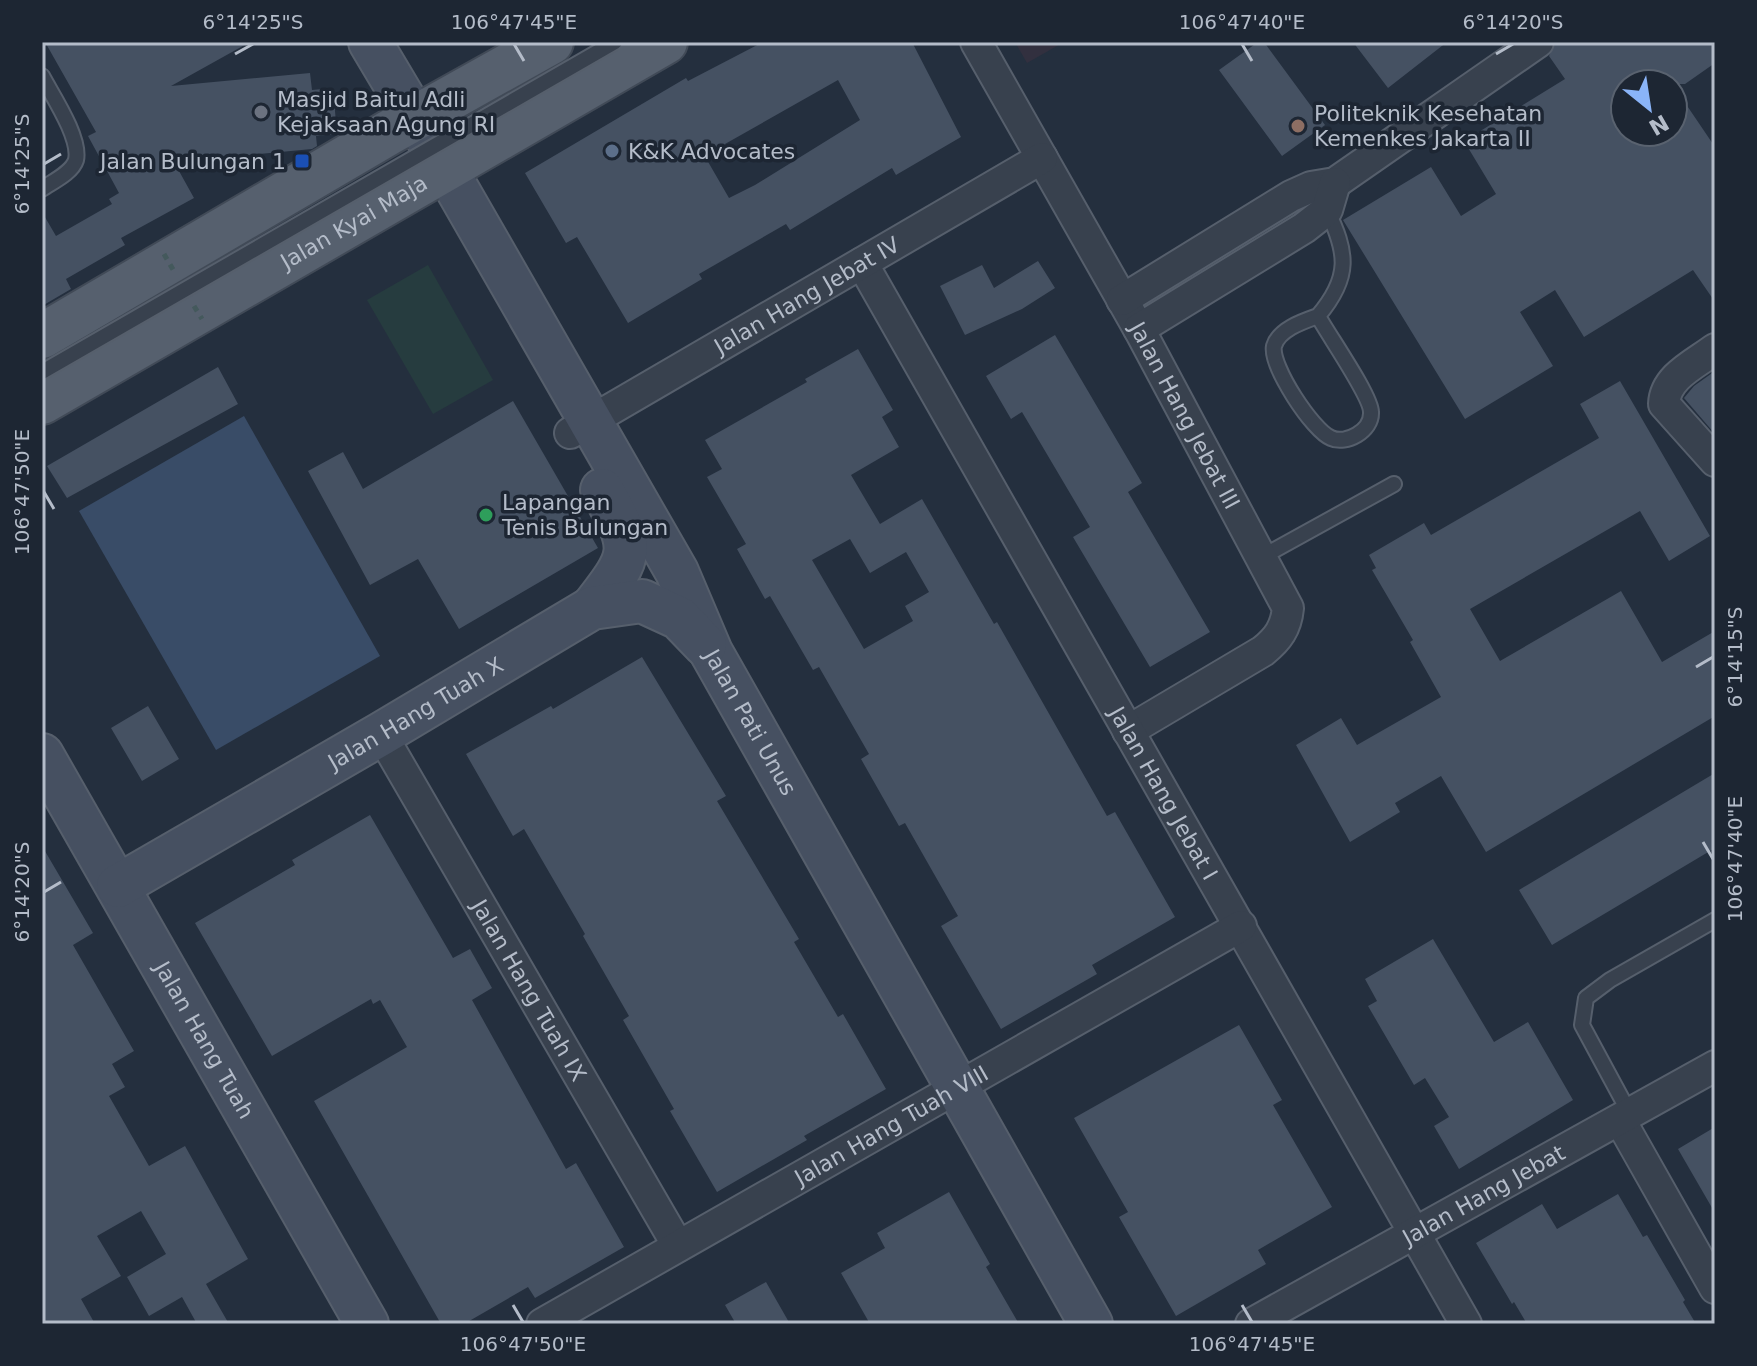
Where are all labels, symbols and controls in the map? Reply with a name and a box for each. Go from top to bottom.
text: 6°14'25"S [202,10,304,34]
text: 106°47'45"E [451,10,577,34]
text: 106°47'40"E [1179,10,1305,34]
text: 6°14'20"S [1462,10,1564,34]
north arrow [1609,68,1689,148]
place label: Masjid Baitul Adli Kejaksaan Agung RI [277,87,495,137]
place label: Politeknik Kesehatan Kemenkes Jakarta II [1314,101,1542,151]
marker: Masjid Baitul Adli Kejaksaan Agung RI [252,103,270,121]
text: N [1645,109,1673,140]
text: 6°14'25"S [10,113,34,215]
marker: Politeknik Kesehatan Kemenkes Jakarta II [1289,117,1307,135]
place label: K&K Advocates [628,139,795,164]
marker: K&K Advocates [603,142,621,160]
place label: Jalan Bulungan 1 [98,149,286,174]
marker: Jalan Bulungan 1 [293,152,311,170]
street label: Jalan Kyai Maja [274,170,432,275]
street label: Jalan Hang Jebat IV [708,232,904,360]
street label: Jalan Hang Jebat III [1124,316,1245,513]
text: 106°47'50"E [10,429,34,555]
place label: Lapangan Tenis Bulungan [501,490,668,540]
marker: Lapangan Tenis Bulungan [477,506,495,524]
text: 6°14'15"S [1723,606,1747,708]
street label: Jalan Pati Unus [698,643,801,800]
street label: Jalan Hang Tuah X [322,652,508,776]
street label: Jalan Hang Jebat I [1103,701,1222,884]
text: 106°47'40"E [1723,796,1747,922]
text: 6°14'20"S [10,841,34,943]
street label: Jalan Hang Tuah IX [466,893,591,1085]
street label: Jalan Hang Tuah [149,955,259,1123]
street label: Jalan Hang Tuah VIII [789,1061,993,1191]
street label: Jalan Hang Jebat [1397,1140,1569,1251]
text: 106°47'50"E [460,1332,586,1356]
text: 106°47'45"E [1189,1332,1315,1356]

